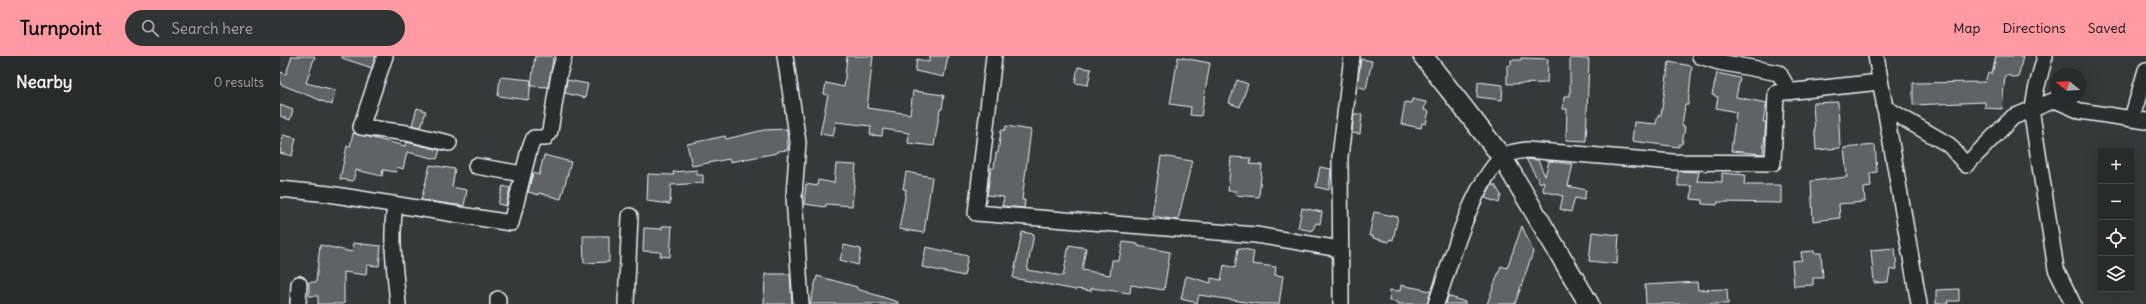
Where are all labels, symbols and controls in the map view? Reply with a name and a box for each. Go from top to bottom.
search box [125,10,405,46]
text: Turnpoint [20,16,101,40]
icon: search [139,17,161,39]
text: Search here [171,19,253,38]
text: Map [1953,19,1980,37]
text: Directions [2002,19,2066,37]
text: Saved [2088,19,2126,37]
north arrow [2050,68,2086,104]
text: Nearby [16,71,72,93]
text: 0 results [214,74,264,91]
map controls [2098,148,2134,292]
button: + [2098,148,2134,184]
button: − [2098,184,2134,220]
button: locate [2098,220,2134,256]
button: layers [2098,256,2134,292]

